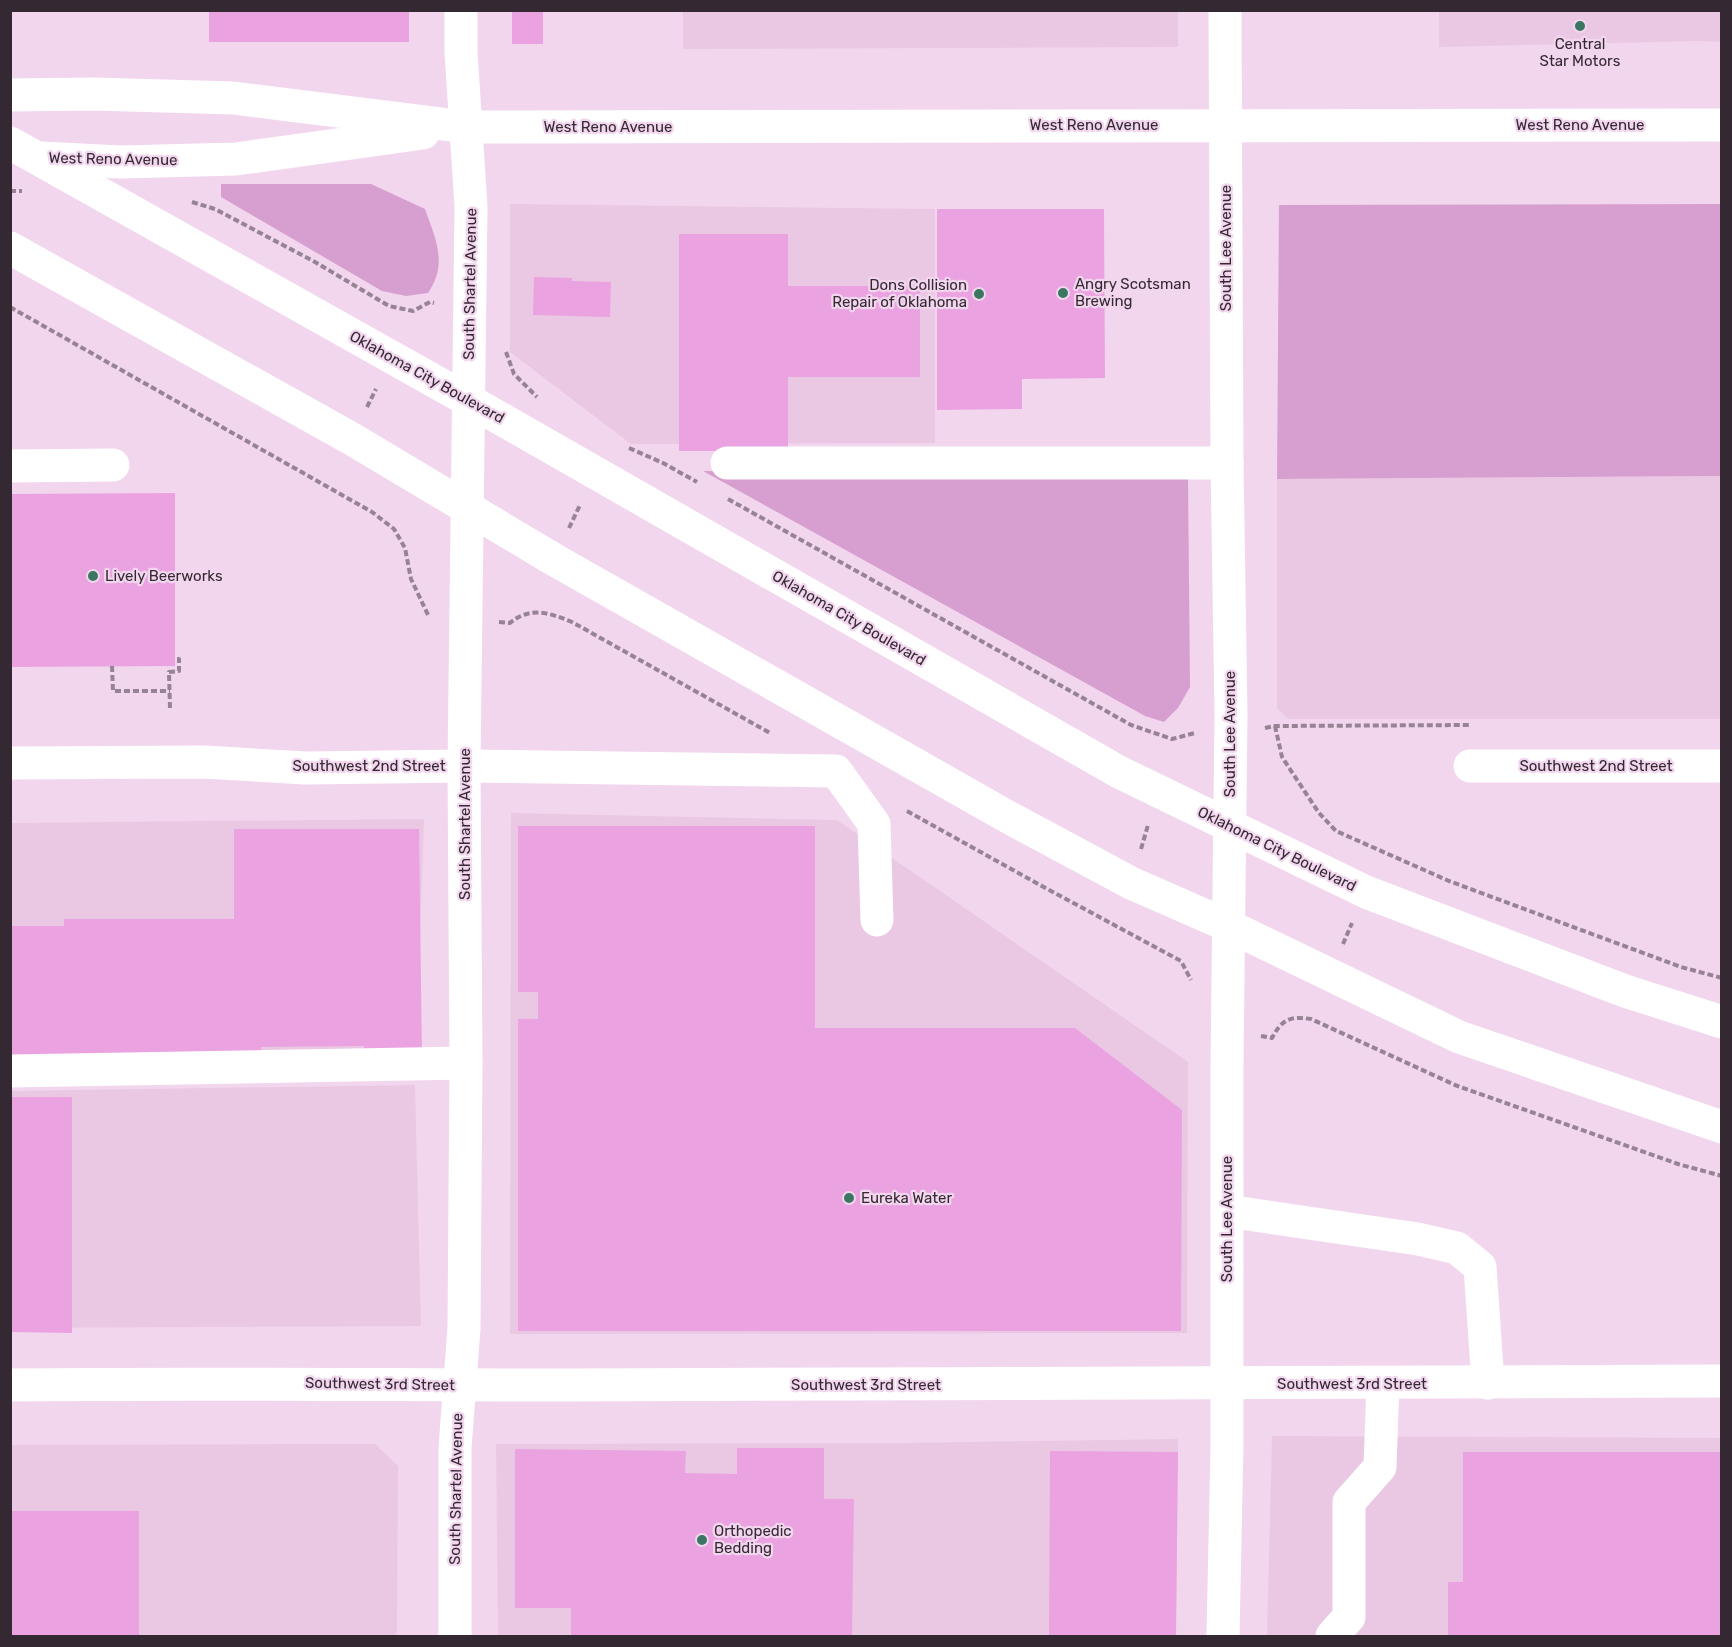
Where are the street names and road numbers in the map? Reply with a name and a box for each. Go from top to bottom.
street label: West Reno Avenue [1030,116,1158,134]
street label: West Reno Avenue [1516,116,1644,134]
street label: West Reno Avenue [544,118,672,136]
street label: West Reno Avenue [48,149,178,169]
street label: South Lee Avenue [1217,185,1235,311]
street label: South Shartel Avenue [460,208,480,360]
street label: Oklahoma City Boulevard [347,327,507,427]
street label: Oklahoma City Boulevard [769,567,929,669]
street label: South Lee Avenue [1221,671,1239,797]
street label: South Shartel Avenue [456,748,474,900]
street label: Southwest 2nd Street [292,757,446,775]
street label: Southwest 2nd Street [1519,757,1673,775]
street label: Oklahoma City Boulevard [1195,803,1359,895]
street label: South Lee Avenue [1218,1156,1236,1282]
street label: Southwest 3rd Street [305,1374,455,1394]
street label: Southwest 3rd Street [1277,1375,1427,1393]
street label: Southwest 3rd Street [791,1376,941,1394]
street label: South Shartel Avenue [446,1413,466,1565]

